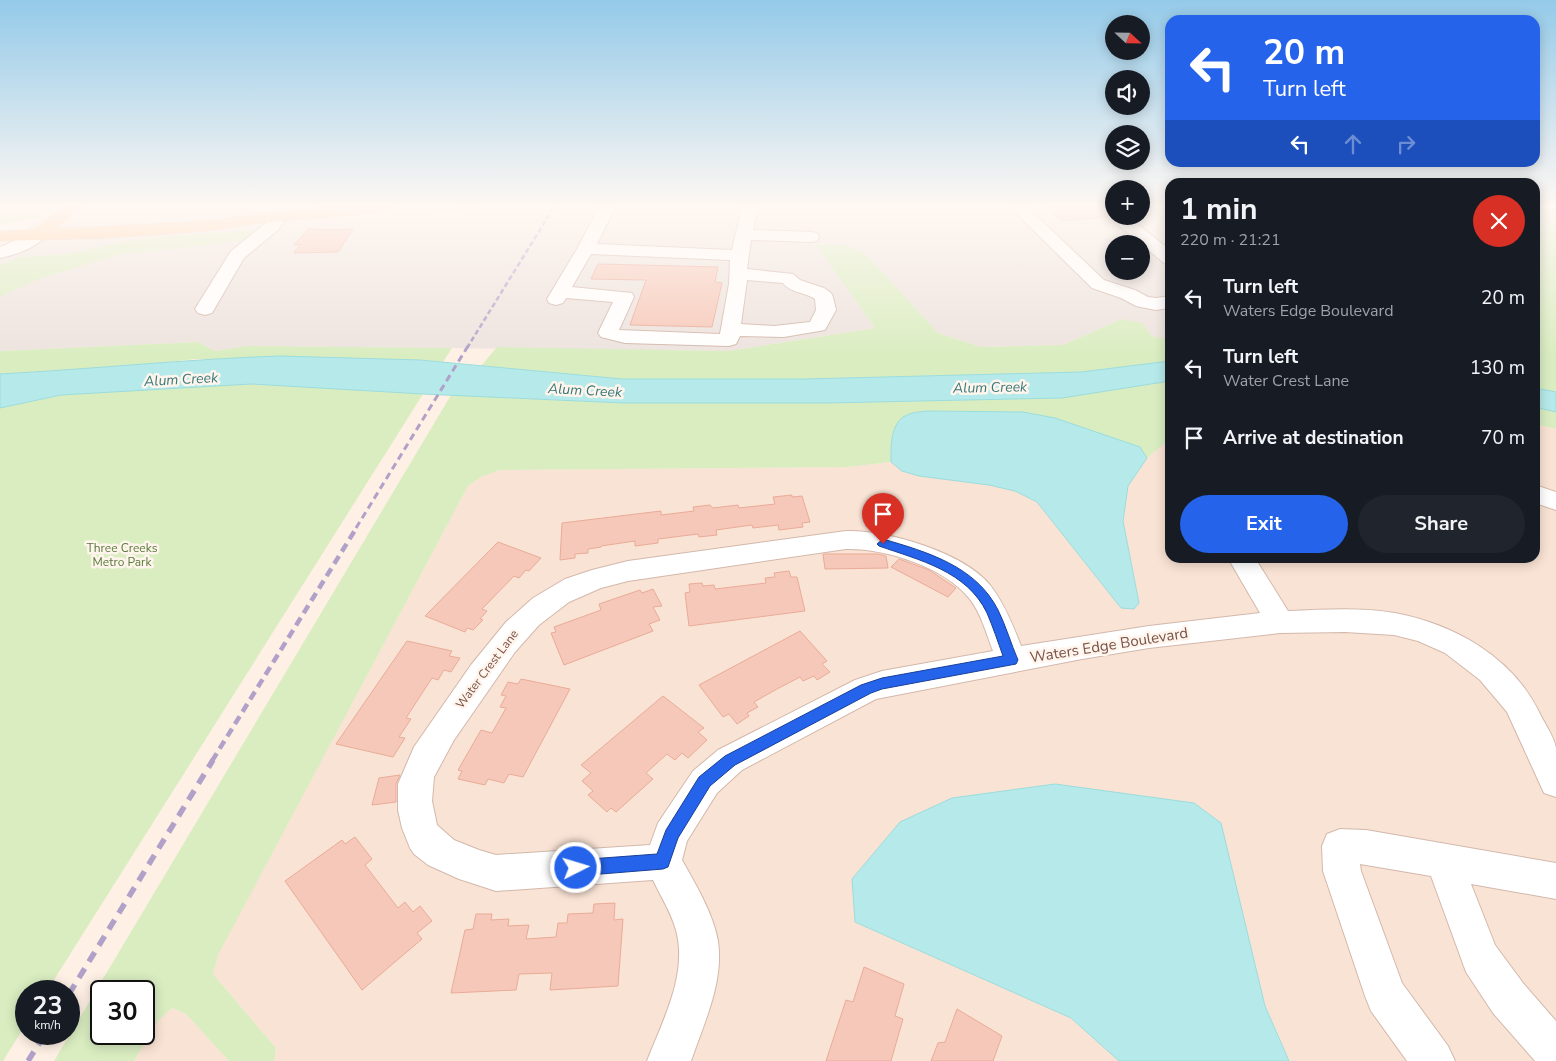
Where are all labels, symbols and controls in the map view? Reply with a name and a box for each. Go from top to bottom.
north arrow [1105,15,1150,60]
map controls [1105,15,1150,280]
text: 20 m [1263,29,1345,76]
icon: left [1180,35,1245,100]
button: sound [1105,70,1150,115]
text: Turn left [1263,74,1346,104]
button: layers [1105,125,1150,170]
icon: left [1286,130,1314,158]
icon: ahead [1339,130,1367,158]
icon: right [1392,130,1420,158]
button: + [1105,180,1150,225]
text: 1 min [1180,189,1258,230]
button: close [1473,195,1525,247]
text: 220 m · 21:21 [1180,229,1281,251]
button: − [1105,235,1150,280]
text: Turn left [1223,274,1298,300]
icon: left [1180,284,1208,312]
text: 20 m [1481,285,1525,311]
text: Waters Edge Boulevard [1223,300,1394,322]
text: Turn left [1223,344,1298,370]
icon: left [1180,354,1208,382]
text: 130 m [1470,355,1525,381]
water label: Alum Creek [143,368,219,391]
text: Water Crest Lane [1223,370,1349,392]
water label: Alum Creek [952,377,1028,398]
water label: Alum Creek [547,379,623,402]
icon: arrive [1180,424,1208,452]
text: Arrive at destination [1223,425,1404,451]
text: 70 m [1481,425,1525,451]
pin [862,493,904,544]
button: Exit [1180,495,1348,553]
button: Share [1358,495,1525,553]
icon: arrive [869,500,897,528]
park label: Three Creeks Metro Park [87,540,158,570]
street label: Waters Edge Boulevard [1028,623,1190,667]
street label: Water Crest Lane [452,626,522,712]
position arrow [549,841,601,893]
speed limit sign: 30 [90,980,155,1045]
text: 23 [32,989,63,1023]
text: km/h [34,1017,61,1033]

